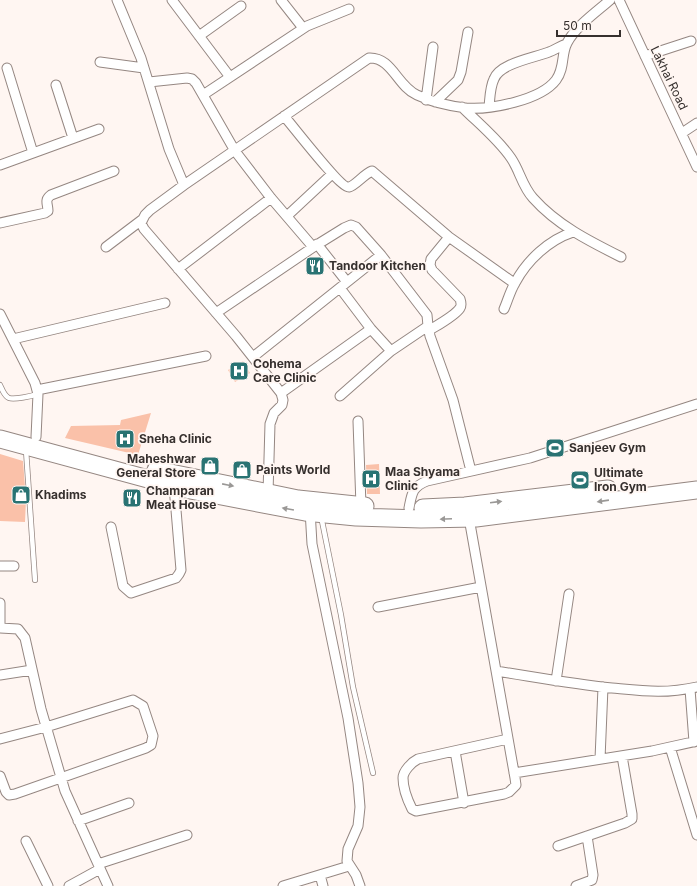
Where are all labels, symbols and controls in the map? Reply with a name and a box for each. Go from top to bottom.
scale bar [557,12,620,38]
text: 50 m [563,18,592,33]
street label: Lakhai Road [648,43,691,112]
restaurant icon: Tandoor Kitchen [304,255,326,277]
place label: Tandoor Kitchen [329,258,426,273]
place label: Cohema Care Clinic [253,356,317,385]
hospital icon: Cohema Care Clinic [228,360,250,382]
hospital icon: Sneha Clinic [114,428,136,450]
place label: Sneha Clinic [139,431,212,446]
sports icon: Sanjeev Gym [544,437,566,459]
place label: Sanjeev Gym [569,440,646,455]
place label: Maheshwar General Store [116,451,196,480]
shop icon: Maheshwar General Store [199,455,221,477]
shop icon: Paints World [231,459,253,481]
place label: Paints World [256,462,330,477]
place label: Maa Shyama Clinic [385,464,460,493]
place label: Ultimate Iron Gym [594,465,647,494]
hospital icon: Maa Shyama Clinic [360,468,382,490]
sports icon: Ultimate Iron Gym [569,469,591,491]
place label: Champaran Meat House [146,483,216,512]
one-way arrow [221,483,234,489]
shop icon: Khadims [10,484,32,506]
place label: Khadims [35,487,87,502]
restaurant icon: Champaran Meat House [121,487,143,509]
one-way arrow [597,498,609,504]
one-way arrow [490,499,502,505]
one-way arrow [282,506,294,512]
one-way arrow [440,515,452,522]

